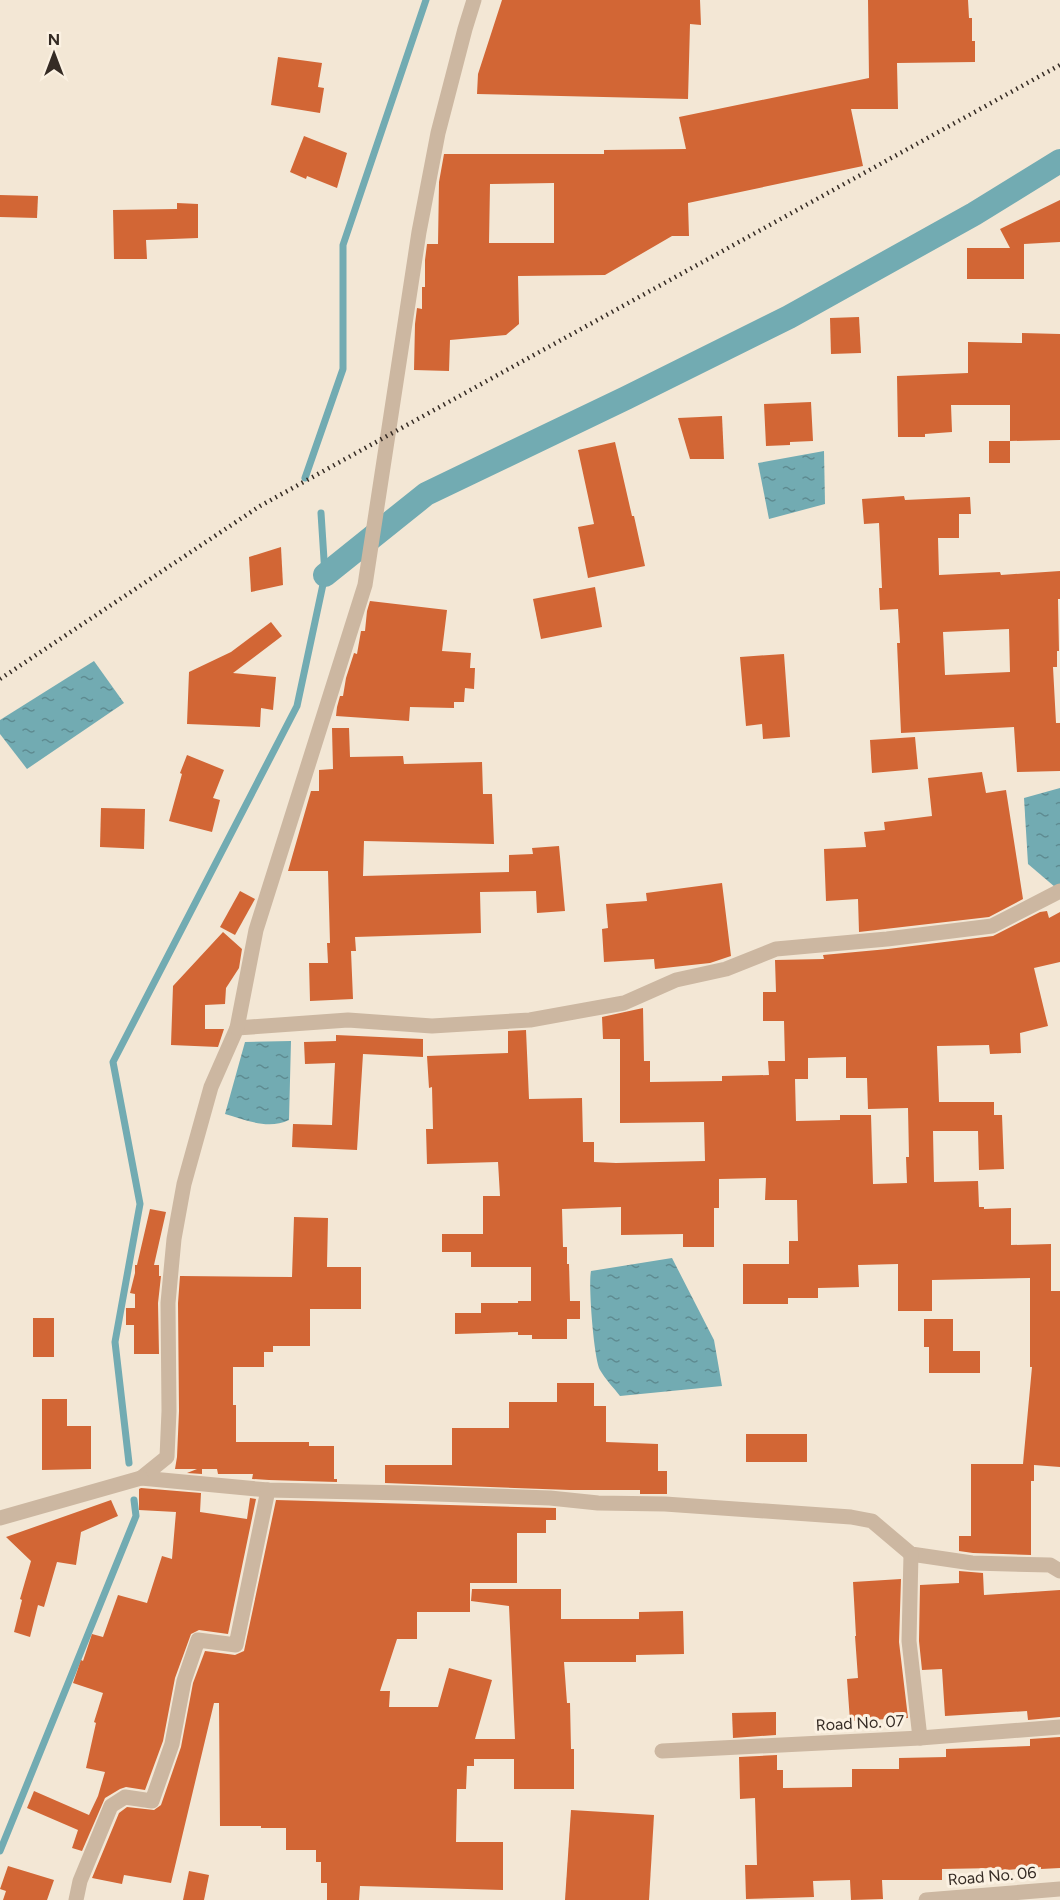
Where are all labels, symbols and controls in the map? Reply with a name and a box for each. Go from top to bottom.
north arrow [24,24,84,84]
text: N [48,30,60,49]
street label: Road No. 07 [815,1711,905,1735]
street label: Road No. 06 [947,1863,1037,1889]

